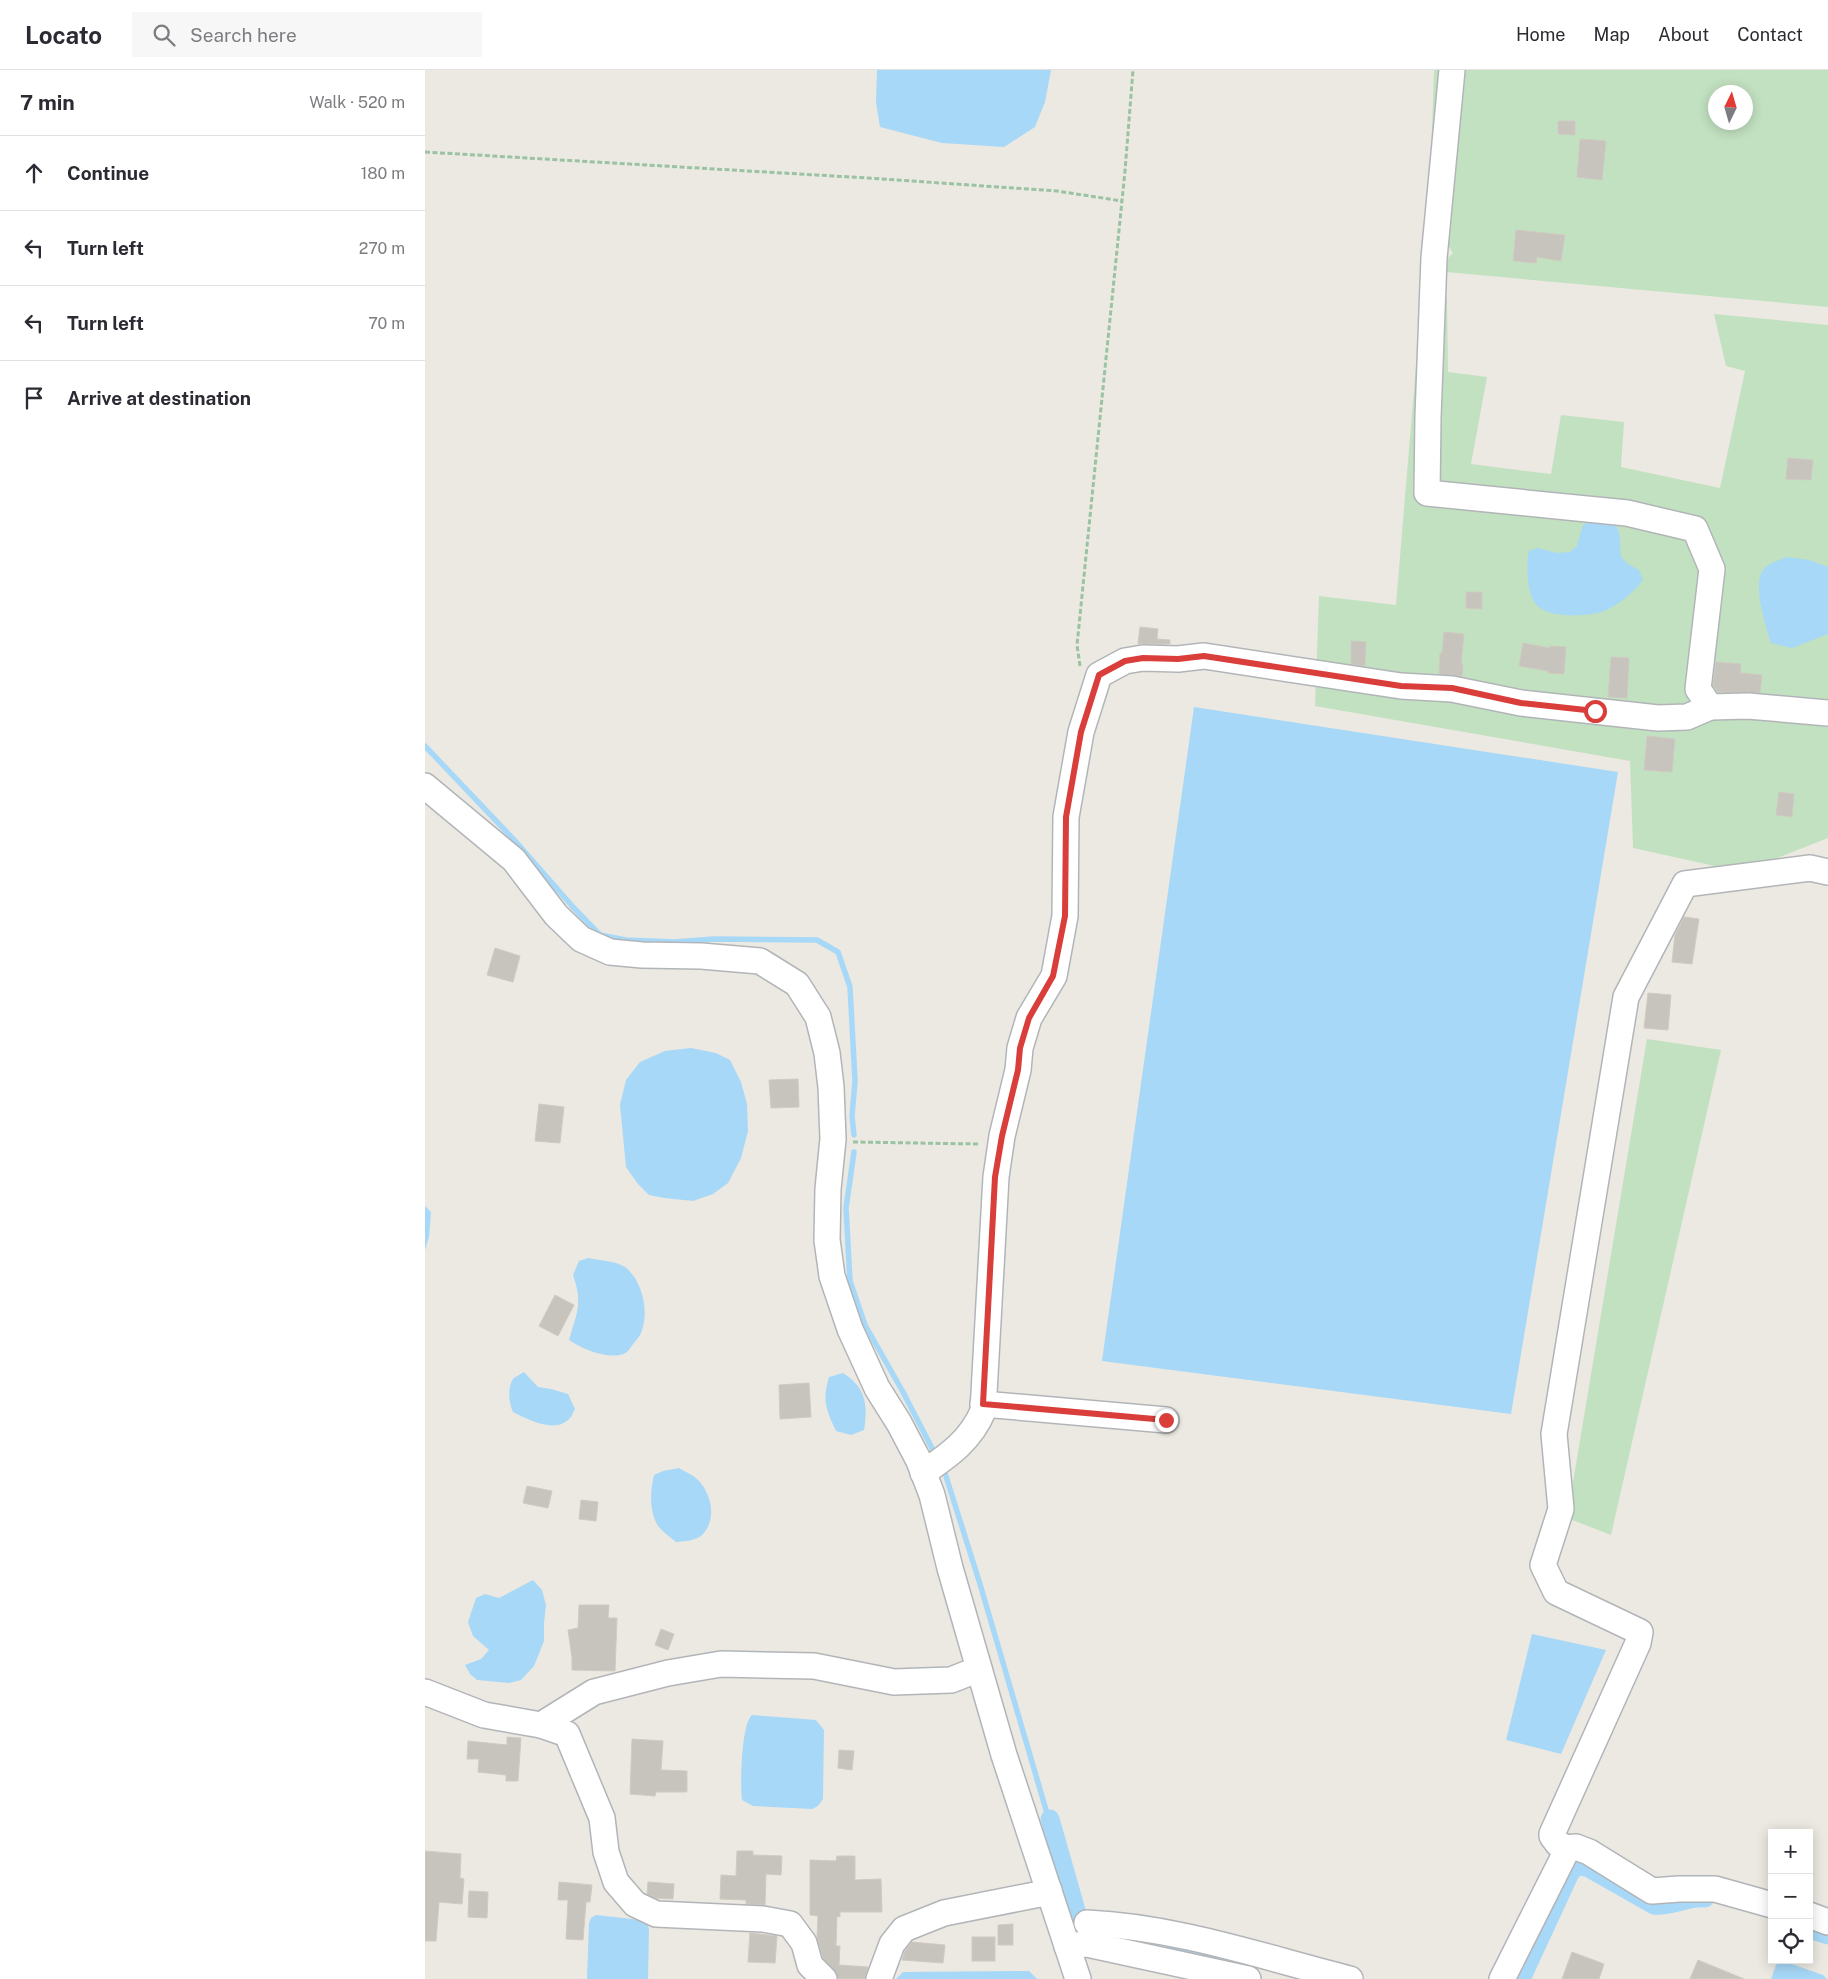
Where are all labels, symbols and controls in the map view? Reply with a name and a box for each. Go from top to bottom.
search box [132,12,482,57]
text: Locato [25,21,102,49]
icon: search [150,21,178,49]
text: Search here [190,24,297,46]
text: Home [1516,24,1566,45]
text: Map [1594,24,1630,45]
text: About [1658,24,1709,45]
text: Contact [1737,24,1803,45]
north arrow [1708,85,1753,130]
text: 7 min [20,90,75,115]
text: Walk · 520 m [309,93,405,112]
icon: ahead [20,159,48,187]
text: Continue [67,162,149,184]
text: 180 m [361,164,405,183]
icon: left [20,234,48,262]
text: Turn left [67,237,144,259]
text: 270 m [359,239,405,258]
icon: left [20,309,48,337]
text: Turn left [67,312,144,334]
text: 70 m [368,314,405,333]
icon: arrive [20,384,48,412]
text: Arrive at destination [67,387,251,409]
route start [1584,700,1607,723]
route end [1155,1409,1178,1432]
map controls [1768,1829,1813,1964]
button: + [1768,1829,1813,1874]
button: − [1768,1874,1813,1919]
button: locate [1768,1919,1813,1964]

